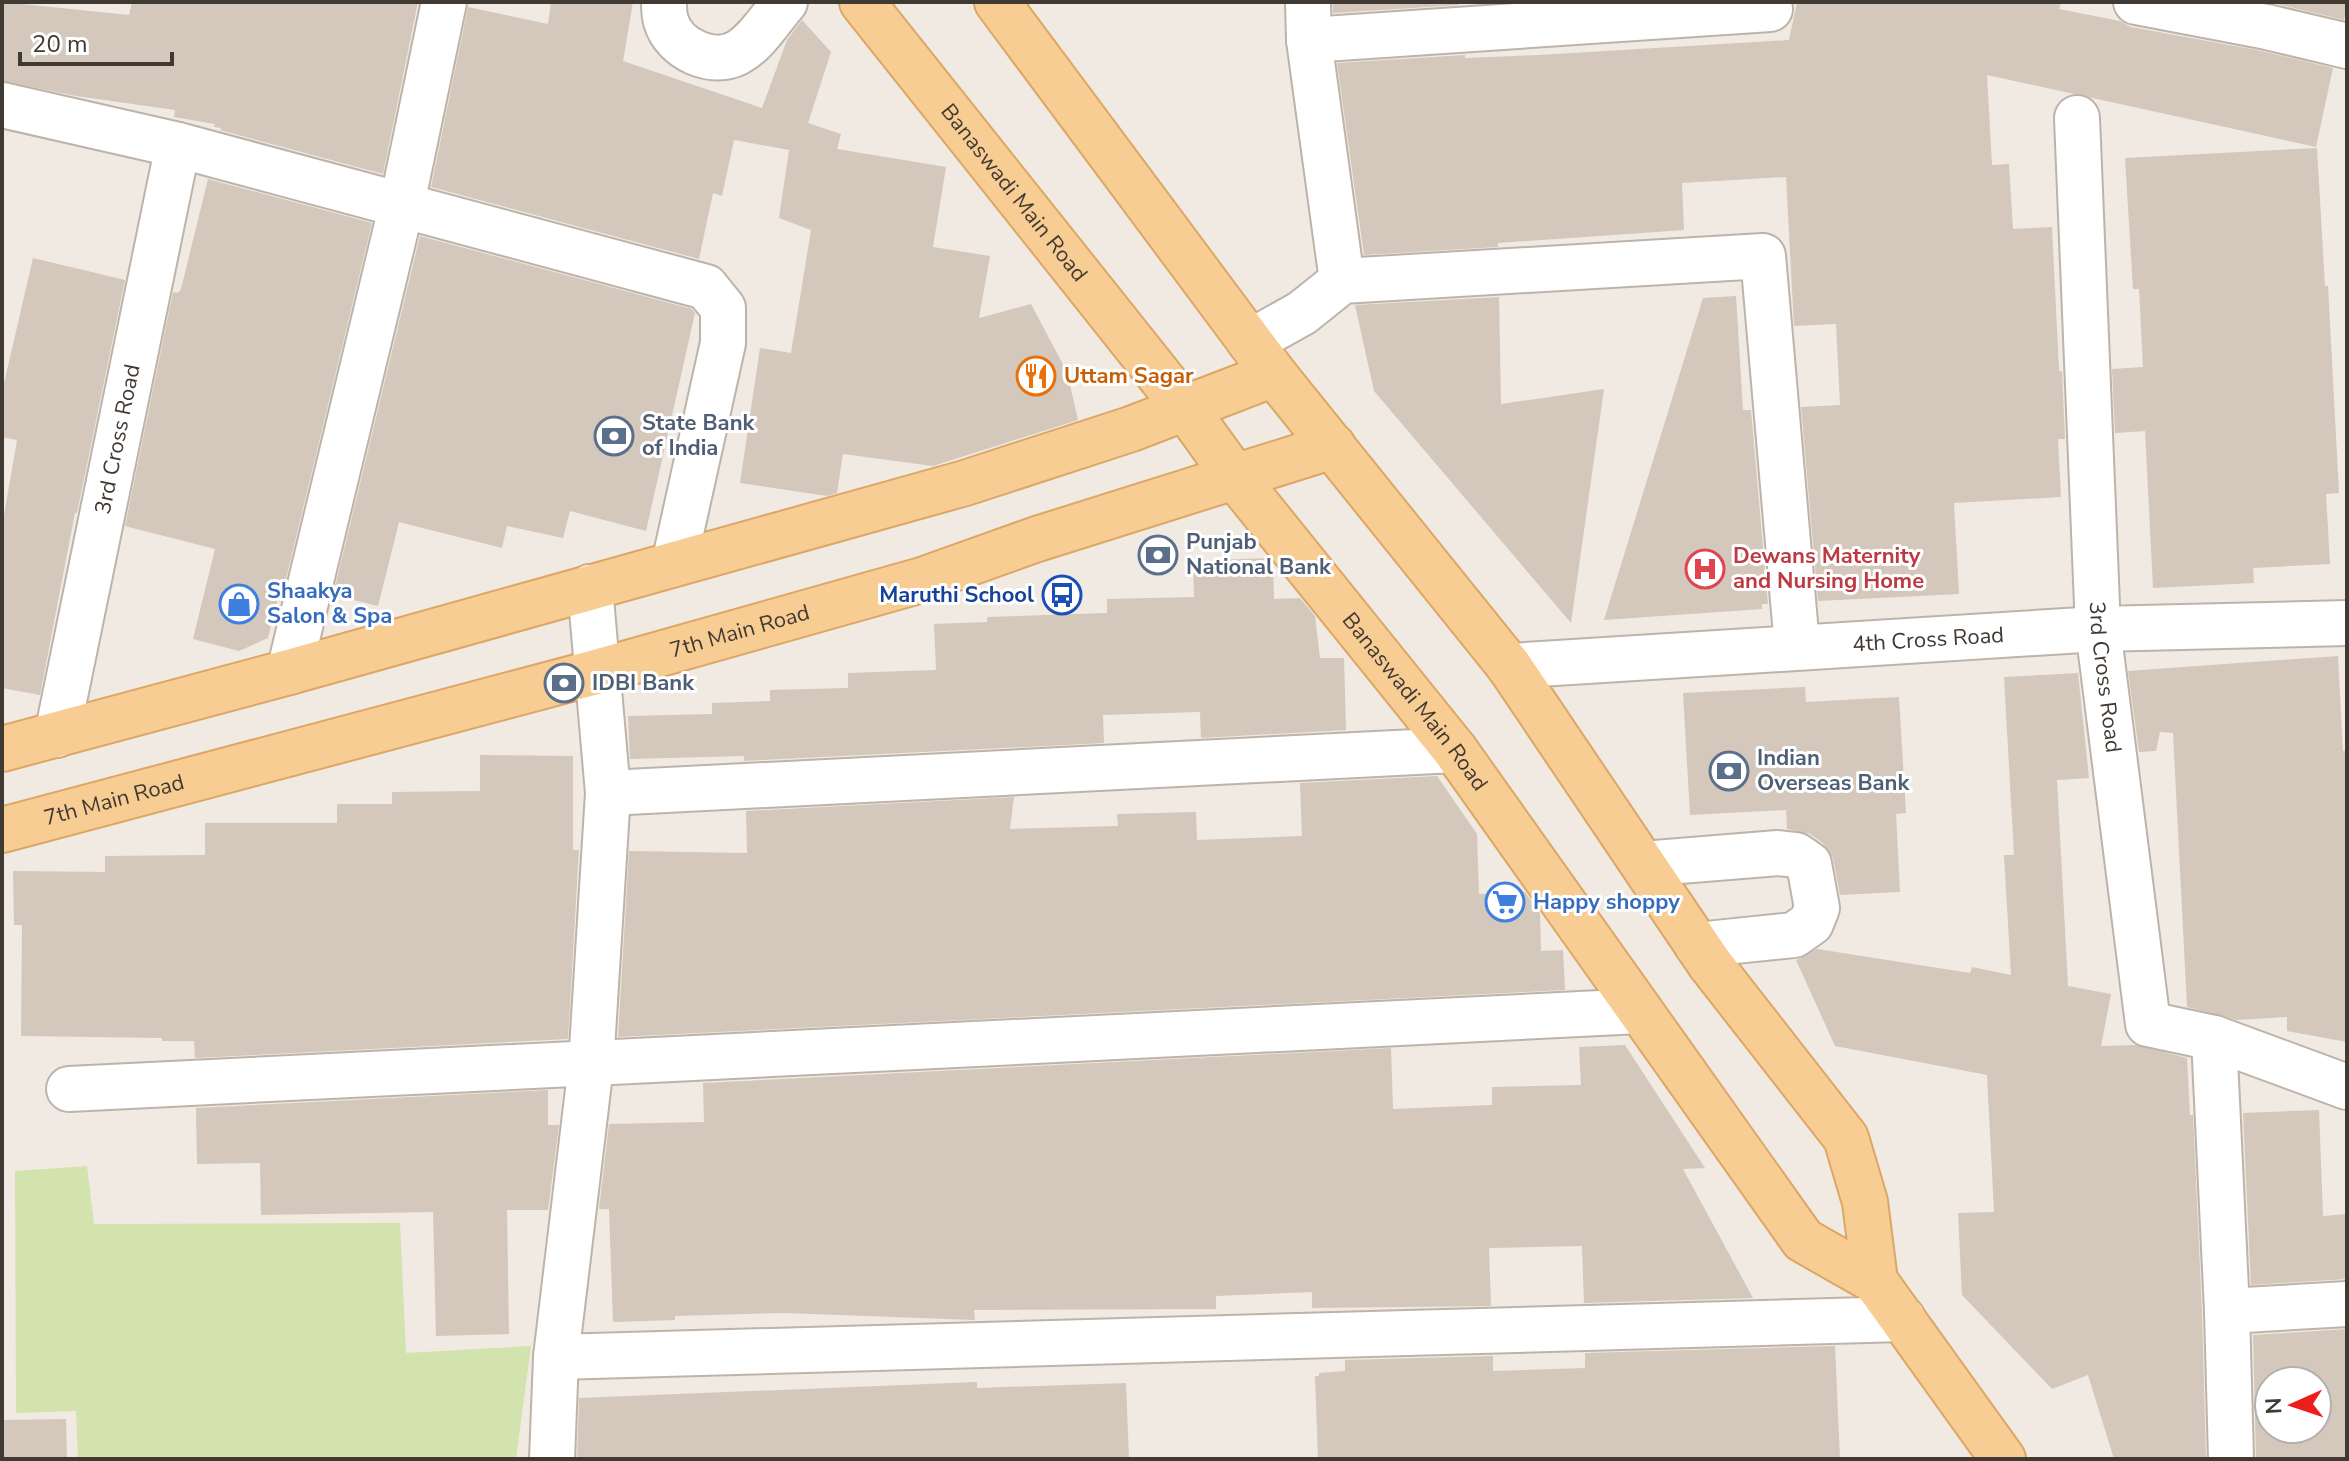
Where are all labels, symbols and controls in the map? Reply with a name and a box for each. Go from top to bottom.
scale bar [20,16,172,66]
text: 20 m [32,28,88,60]
street label: Banaswadi Main Road [934,98,1094,288]
restaurant icon: Uttam Sagar [1015,355,1057,397]
place label: Uttam Sagar [1064,361,1194,391]
street label: 3rd Cross Road [88,362,148,517]
place label: State Bank of India [642,408,755,463]
bank icon: State Bank of India [593,415,635,457]
place label: Punjab National Bank [1186,527,1332,582]
bank icon: Punjab National Bank [1137,534,1179,576]
place label: Dewans Maternity and Nursing Home [1733,541,1924,596]
hospital icon: Dewans Maternity and Nursing Home [1684,548,1726,590]
bus stop icon: Maruthi School [1041,574,1083,616]
place label: Shaakya Salon & Spa [267,576,392,631]
place label: Maruthi School [879,580,1034,610]
shop icon: Shaakya Salon & Spa [218,583,260,625]
street label: 7th Main Road [666,597,813,665]
street label: 3rd Cross Road [2082,601,2129,755]
street label: Banaswadi Main Road [1335,606,1495,797]
street label: 4th Cross Road [1851,620,2005,659]
bank icon: IDBI Bank [543,662,585,704]
place label: IDBI Bank [592,668,695,698]
place label: Indian Overseas Bank [1757,743,1910,798]
bank icon: Indian Overseas Bank [1708,750,1750,792]
street label: 7th Main Road [41,767,188,833]
supermarket icon: Happy shoppy [1484,881,1526,923]
place label: Happy shoppy [1533,887,1680,917]
north arrow [2253,1365,2333,1445]
text: N [2259,1397,2289,1415]

